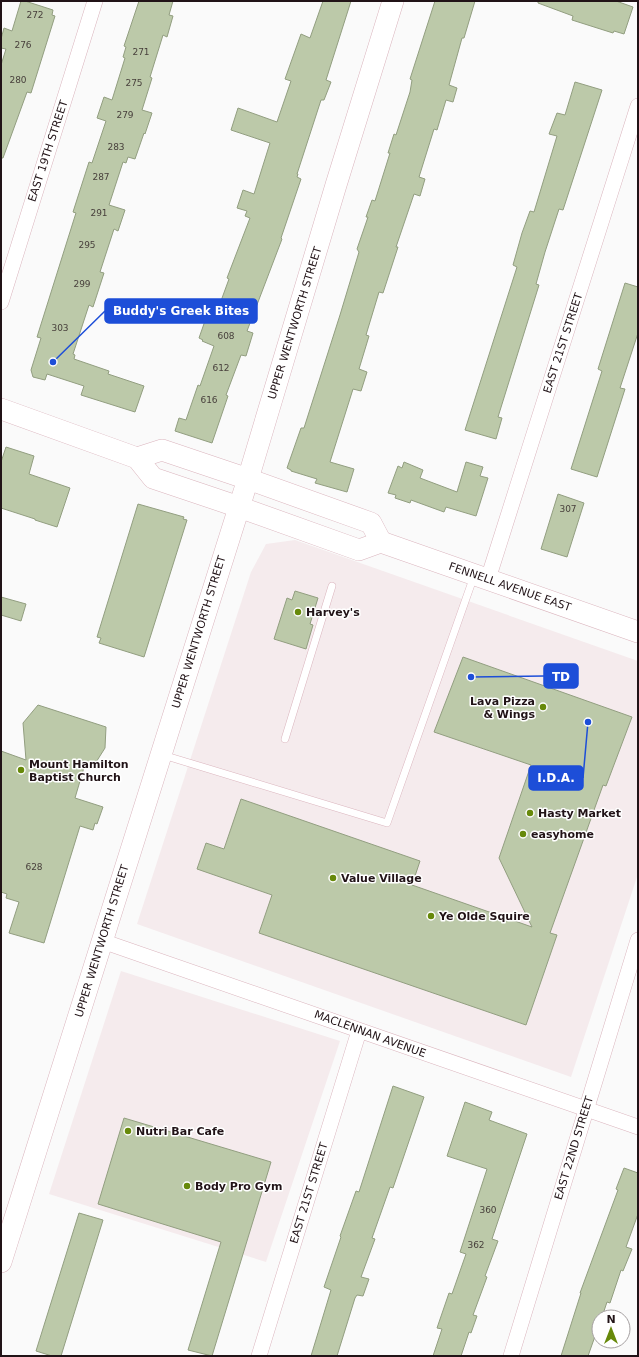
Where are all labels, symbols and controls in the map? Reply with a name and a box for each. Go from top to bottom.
house number: 272 [26,10,44,20]
house number: 276 [14,40,32,50]
house number: 271 [132,47,150,57]
house number: 280 [9,75,27,85]
house number: 275 [125,78,143,88]
street label: EAST 19TH STREET [25,98,71,203]
house number: 279 [116,110,134,120]
house number: 283 [107,142,125,152]
house number: 287 [92,172,110,182]
house number: 291 [90,208,108,218]
house number: 295 [78,240,96,250]
street label: UPPER WENTWORTH STREET [266,245,325,401]
house number: 299 [73,279,91,289]
street label: EAST 21ST STREET [541,291,585,395]
callout: Buddy's Greek Bites [105,299,257,323]
text: Buddy's Greek Bites [113,304,249,318]
house number: 303 [51,323,69,333]
house number: 608 [217,331,235,341]
house number: 612 [212,363,230,373]
house number: 616 [200,395,218,405]
house number: 307 [559,504,577,514]
street label: UPPER WENTWORTH STREET [170,554,229,710]
street label: FENNELL AVENUE EAST [447,560,573,614]
place label: Harvey's [306,606,360,619]
marker: Harvey's [293,607,303,617]
callout: TD [544,664,578,688]
text: TD [552,670,570,684]
place label: Lava Pizza & Wings [470,695,535,721]
marker: Lava Pizza & Wings [538,702,548,712]
place label: Mount Hamilton Baptist Church [29,758,129,784]
marker: Mount Hamilton Baptist Church [16,765,26,775]
callout: I.D.A. [529,766,583,790]
text: I.D.A. [537,771,575,785]
place label: Hasty Market [538,807,621,820]
marker: Hasty Market [525,808,535,818]
place label: easyhome [531,828,594,841]
marker: easyhome [518,829,528,839]
house number: 628 [25,862,43,872]
street label: UPPER WENTWORTH STREET [73,863,132,1019]
place label: Value Village [341,872,422,885]
marker: Value Village [328,873,338,883]
place label: Ye Olde Squire [438,910,530,923]
marker: Ye Olde Squire [426,911,436,921]
street label: MACLENNAN AVENUE [312,1008,428,1060]
street label: EAST 22ND STREET [552,1094,596,1201]
place label: Nutri Bar Cafe [136,1125,224,1138]
marker: Nutri Bar Cafe [123,1126,133,1136]
street label: EAST 21ST STREET [287,1141,331,1245]
place label: Body Pro Gym [195,1180,282,1193]
marker: Body Pro Gym [182,1181,192,1191]
house number: 360 [479,1205,497,1215]
house number: 362 [467,1240,485,1250]
north arrow [591,1309,631,1349]
text: N [606,1313,616,1326]

